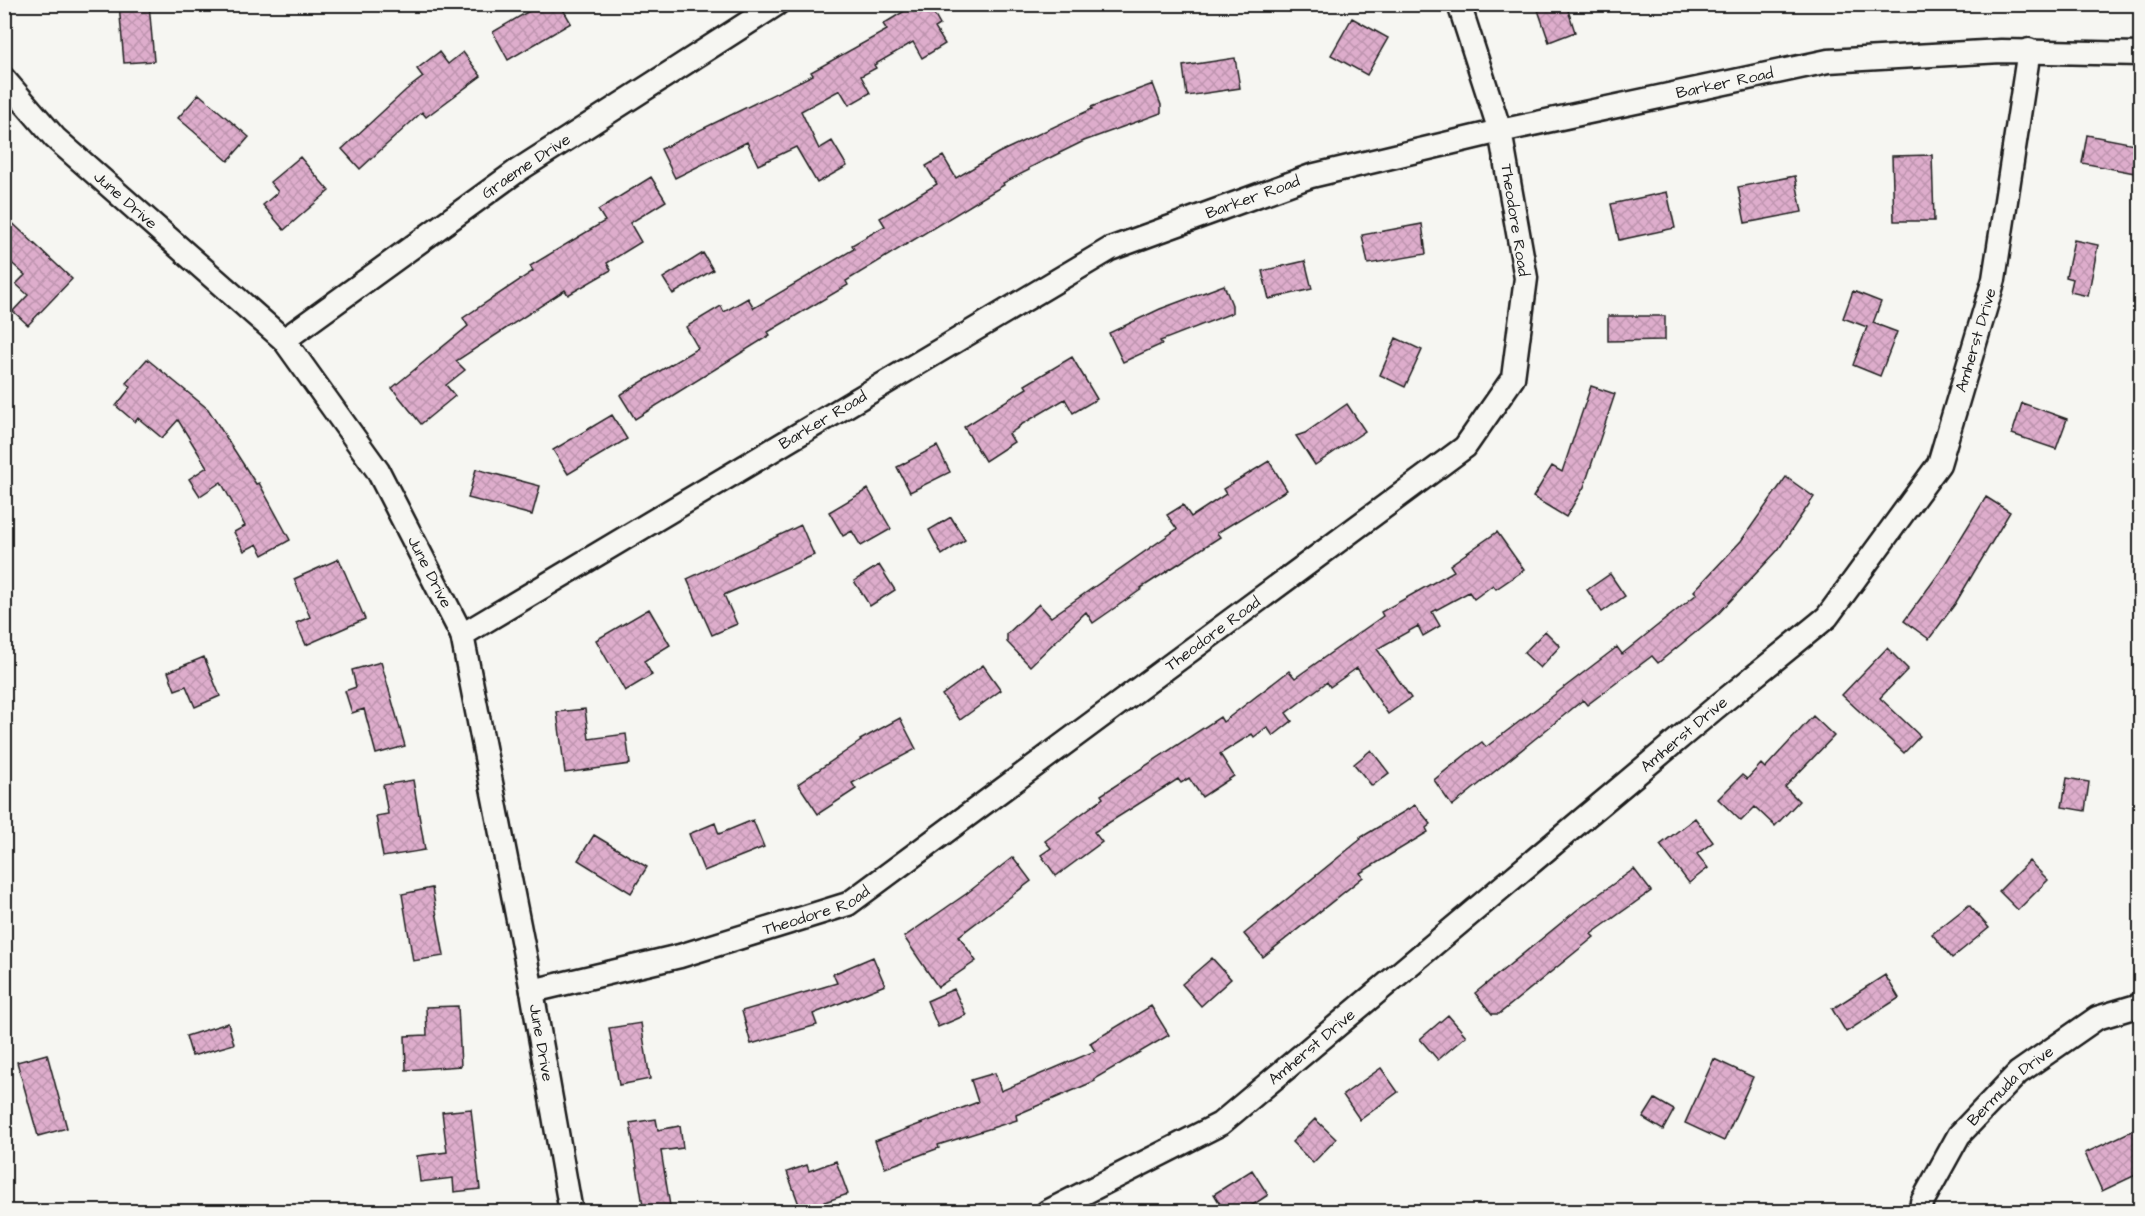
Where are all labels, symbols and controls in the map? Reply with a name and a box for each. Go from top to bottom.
street label: Barker Road [1674,62,1775,104]
street label: Graeme Drive [477,128,575,204]
street label: Theodore Road [1495,162,1535,278]
street label: June Drive [89,166,162,235]
street label: Barker Road [1202,170,1303,224]
street label: Amherst Drive [1950,285,2002,395]
street label: Barker Road [775,385,871,455]
street label: June Drive [402,532,457,612]
street label: Theodore Road [1161,591,1265,676]
street label: Amherst Drive [1636,691,1732,777]
street label: Theodore Road [760,880,874,941]
street label: June Drive [523,1002,559,1083]
street label: Amherst Drive [1264,1004,1360,1090]
street label: Bermuda Drive [1962,1040,2058,1131]

